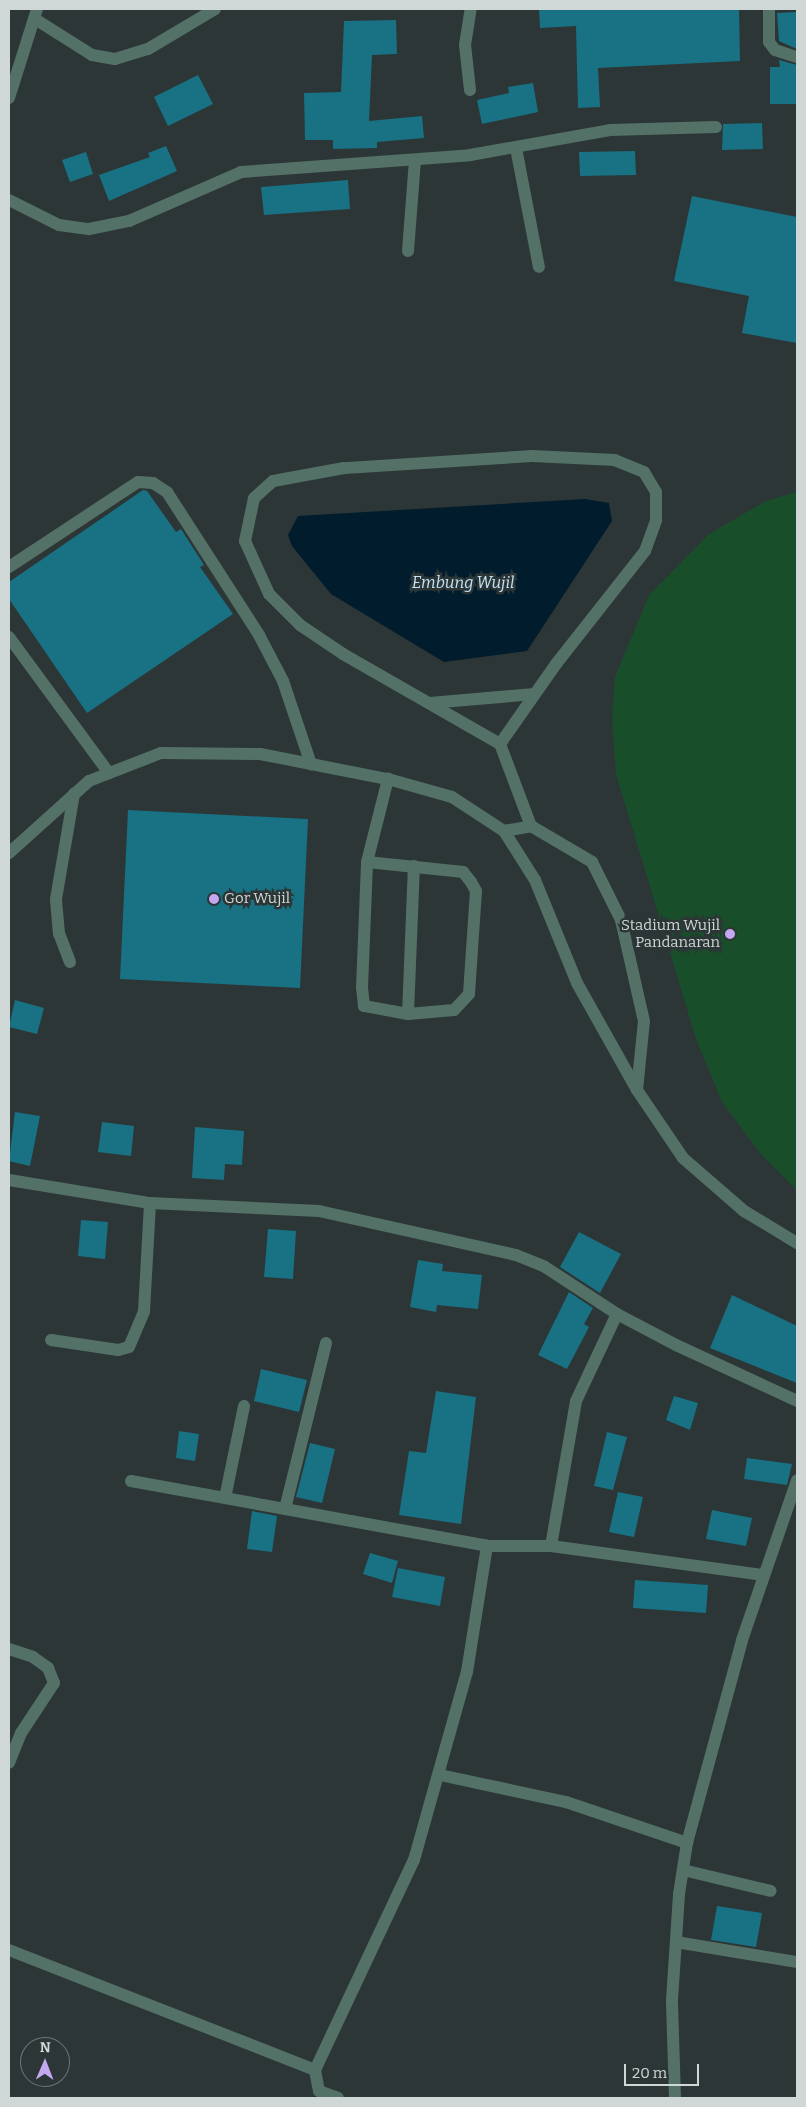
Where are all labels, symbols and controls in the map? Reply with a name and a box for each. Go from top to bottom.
water label: Embung Wujil [412,573,514,593]
place label: Gor Wujil [224,890,290,908]
marker: Gor Wujil [208,893,220,905]
place label: Stadium Wujil Pandanaran [621,916,720,951]
marker: Stadium Wujil Pandanaran [724,928,736,940]
north arrow [20,2037,70,2087]
text: N [40,2039,51,2056]
scale bar [626,2054,701,2086]
text: 20 m [632,2064,667,2082]

